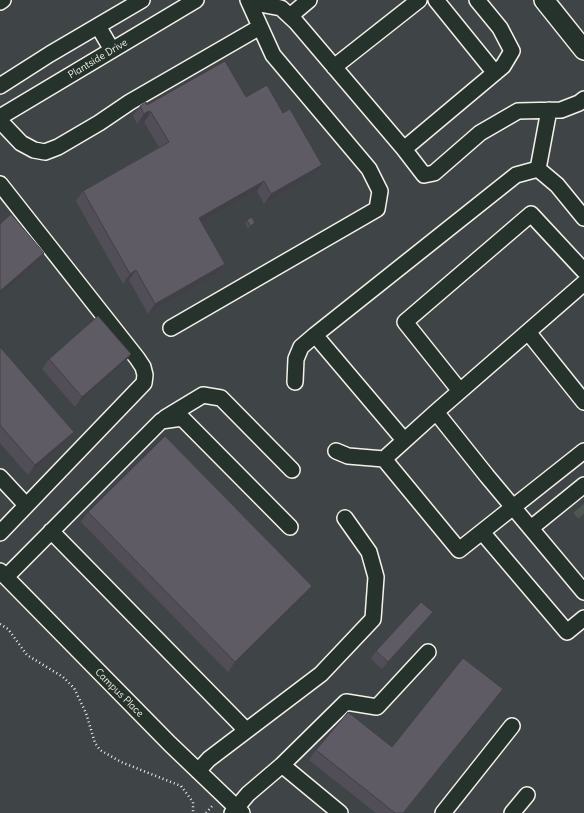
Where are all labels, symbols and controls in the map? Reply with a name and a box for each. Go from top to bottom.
street label: Plantside Drive [66,37,130,81]
street label: Campus Place [92,666,146,720]

